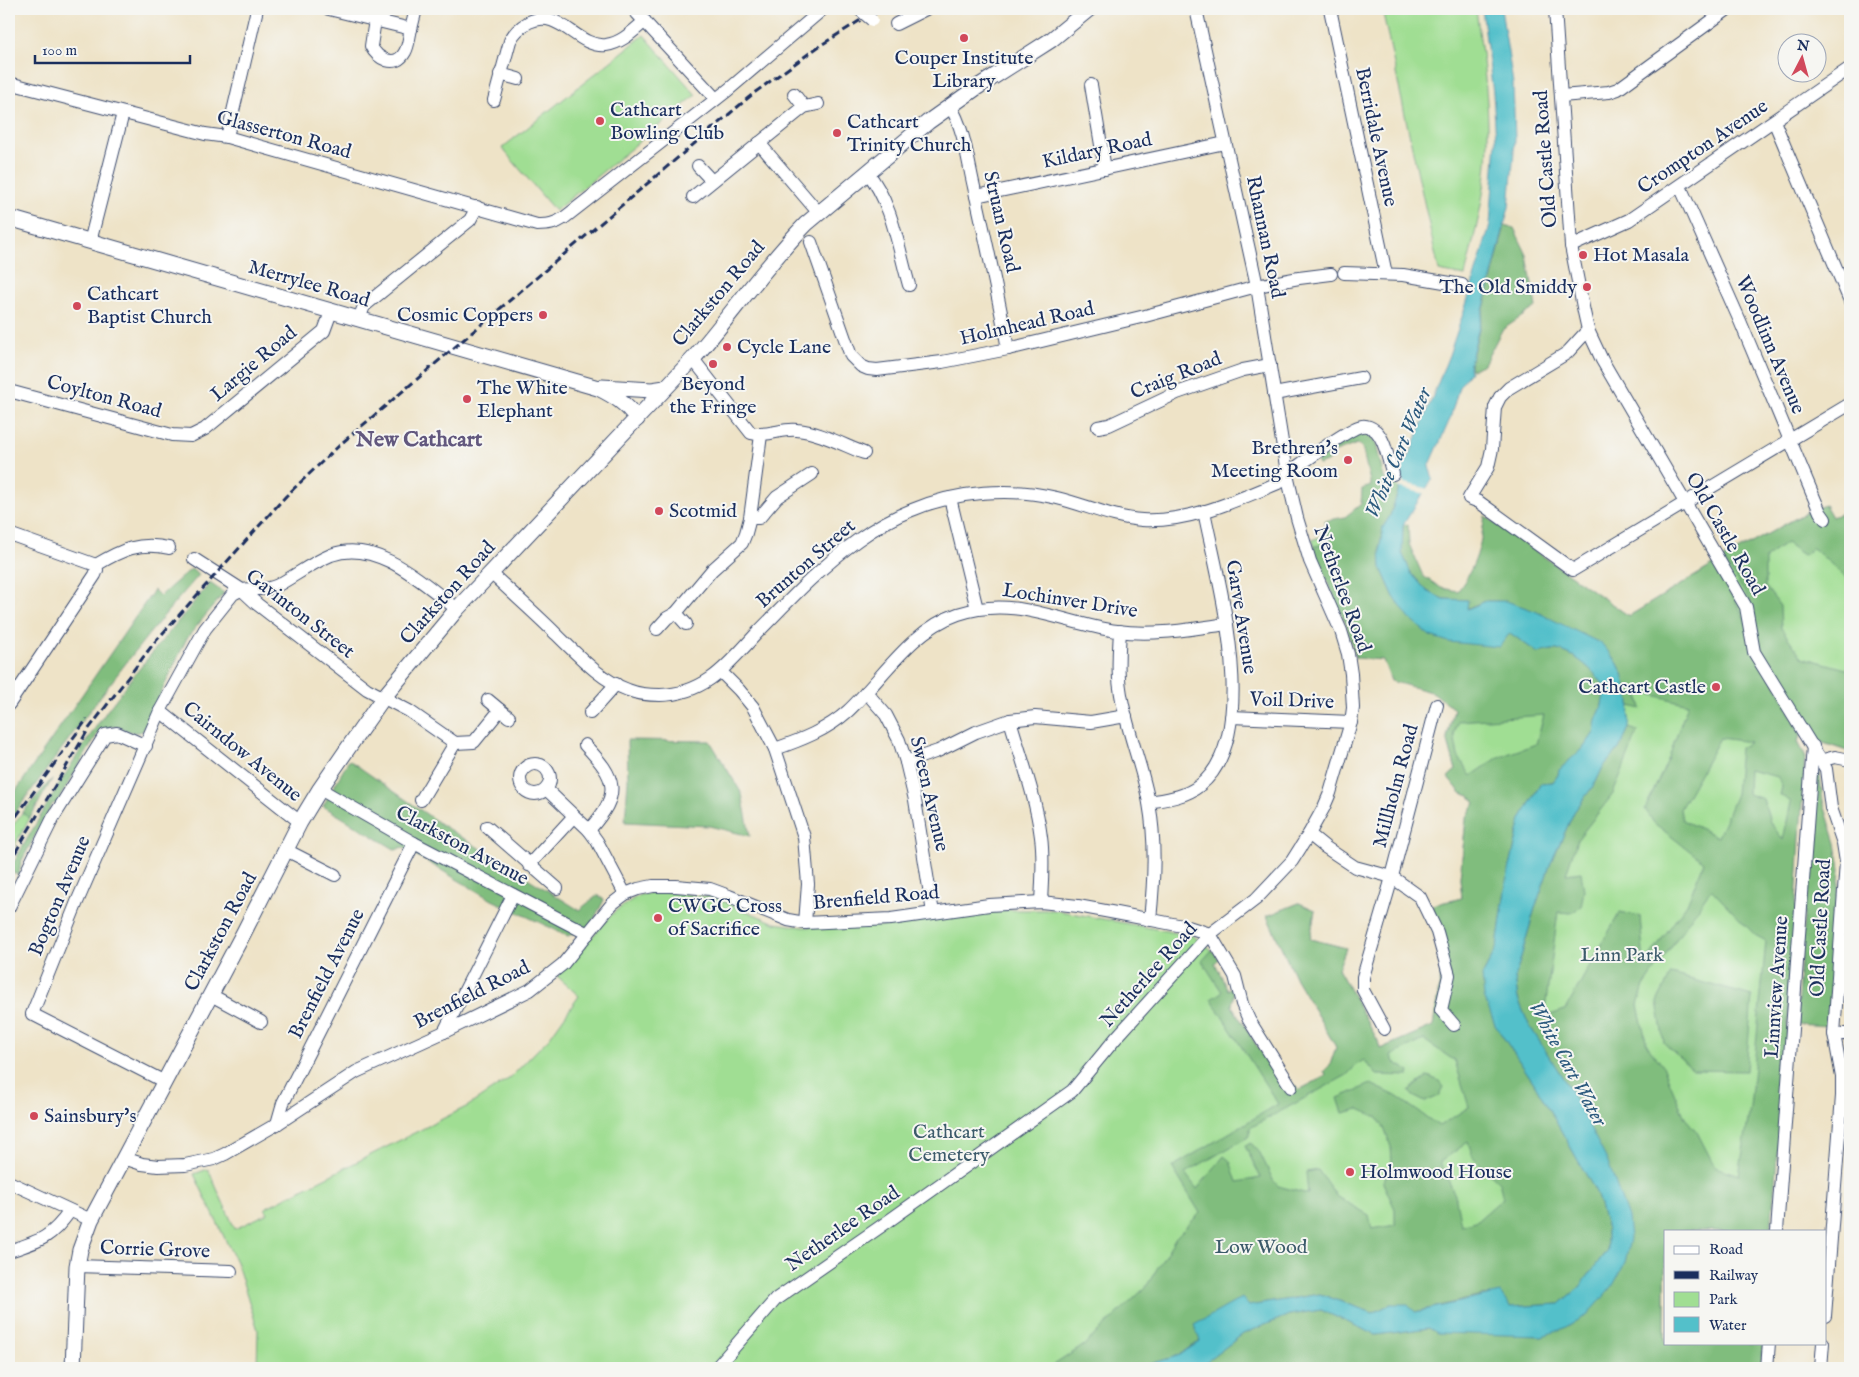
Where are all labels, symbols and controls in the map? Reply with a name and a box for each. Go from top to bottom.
scale bar [35,32,190,64]
marker: Couper Institute Library [958,32,970,44]
north arrow [1776,32,1826,82]
text: N [1795,36,1810,56]
text: 100 m [42,41,78,60]
place label: Couper Institute Library [895,46,1033,94]
street label: Berridale Avenue [1349,65,1403,209]
street label: Old Castle Road [1529,89,1563,229]
street label: Crompton Avenue [1633,94,1773,200]
place label: Cathcart Bowling Club [610,98,725,146]
street label: Glasserton Road [214,105,354,165]
place label: Cathcart Trinity Church [847,110,972,158]
marker: Cathcart Bowling Club [594,115,606,127]
marker: Cathcart Trinity Church [831,127,843,139]
street label: Kildary Road [1040,127,1154,175]
street label: Struan Road [977,169,1025,276]
street label: Rhannan Road [1240,173,1290,301]
street label: Clarkston Road [667,235,771,352]
place label: Hot Masala [1593,243,1689,268]
marker: Hot Masala [1577,249,1589,261]
street label: Merrylee Road [245,255,373,313]
street label: Woodlinn Avenue [1730,272,1810,418]
place label: The Old Smiddy [1439,275,1577,300]
marker: The Old Smiddy [1581,281,1593,293]
place label: Cathcart Baptist Church [87,282,212,330]
street label: Holmhead Road [957,296,1097,352]
marker: Cathcart Baptist Church [71,300,83,312]
place label: Cosmic Coppers [397,303,533,328]
marker: Cosmic Coppers [537,309,549,321]
street label: Largie Road [206,320,303,407]
place label: Cycle Lane [737,335,831,360]
marker: Cycle Lane [721,341,733,353]
street label: Craig Road [1127,346,1225,406]
marker: Beyond the Fringe [707,358,719,370]
street label: Coylton Road [44,370,164,424]
place label: Beyond the Fringe [670,372,756,420]
place label: The White Elephant [477,376,568,424]
water label: White Cart Water [1359,383,1439,522]
marker: The White Elephant [461,393,473,405]
district label: New Cathcart [355,426,483,454]
place label: Brethren's Meeting Room [1211,436,1338,484]
marker: Brethren's Meeting Room [1342,454,1354,466]
street label: Old Castle Road [1680,468,1770,600]
place label: Scotmid [669,499,737,524]
marker: Scotmid [653,505,665,517]
street label: Brunton Street [751,514,861,614]
street label: Netherlee Road [1307,522,1377,656]
street label: Clarkston Road [395,536,501,650]
street label: Garve Avenue [1220,558,1262,676]
street label: Gavinton Street [241,564,360,664]
street label: Lochinver Drive [1001,578,1139,624]
place label: Cathcart Castle [1578,675,1706,700]
marker: Cathcart Castle [1710,681,1722,693]
street label: Voil Drive [1248,687,1335,715]
street label: Cairndow Avenue [177,696,307,808]
street label: Millholm Road [1368,721,1425,851]
street label: Sween Avenue [904,734,954,854]
street label: Clarkston Avenue [391,800,533,892]
street label: Bogton Avenue [23,832,97,960]
street label: Old Castle Road [1805,858,1837,998]
street label: Clarkston Road [179,868,263,996]
street label: Brenfield Road [812,880,941,916]
place label: CWGC Cross of Sacrifice [668,894,782,942]
street label: Brenfield Avenue [283,905,371,1043]
marker: CWGC Cross of Sacrifice [652,912,664,924]
street label: Linnview Avenue [1760,915,1794,1059]
street label: Netherlee Road [1095,917,1203,1033]
park label: Linn Park [1580,943,1664,968]
street label: Brenfield Road [410,955,534,1035]
water label: White Cart Water [1521,997,1613,1132]
place label: Sainsbury's [44,1104,137,1129]
marker: Sainsbury's [28,1110,40,1122]
park label: Cathcart Cemetery [908,1120,990,1168]
place label: Holmwood House [1360,1160,1512,1185]
marker: Holmwood House [1344,1166,1356,1178]
street label: Netherlee Road [781,1180,905,1277]
legend [1664,1230,1826,1344]
park label: Low Wood [1215,1235,1308,1260]
street label: Corrie Grove [99,1236,211,1264]
text: Road [1709,1240,1744,1259]
text: Railway [1709,1266,1759,1285]
text: Park [1709,1290,1739,1309]
text: Water [1709,1316,1747,1335]

